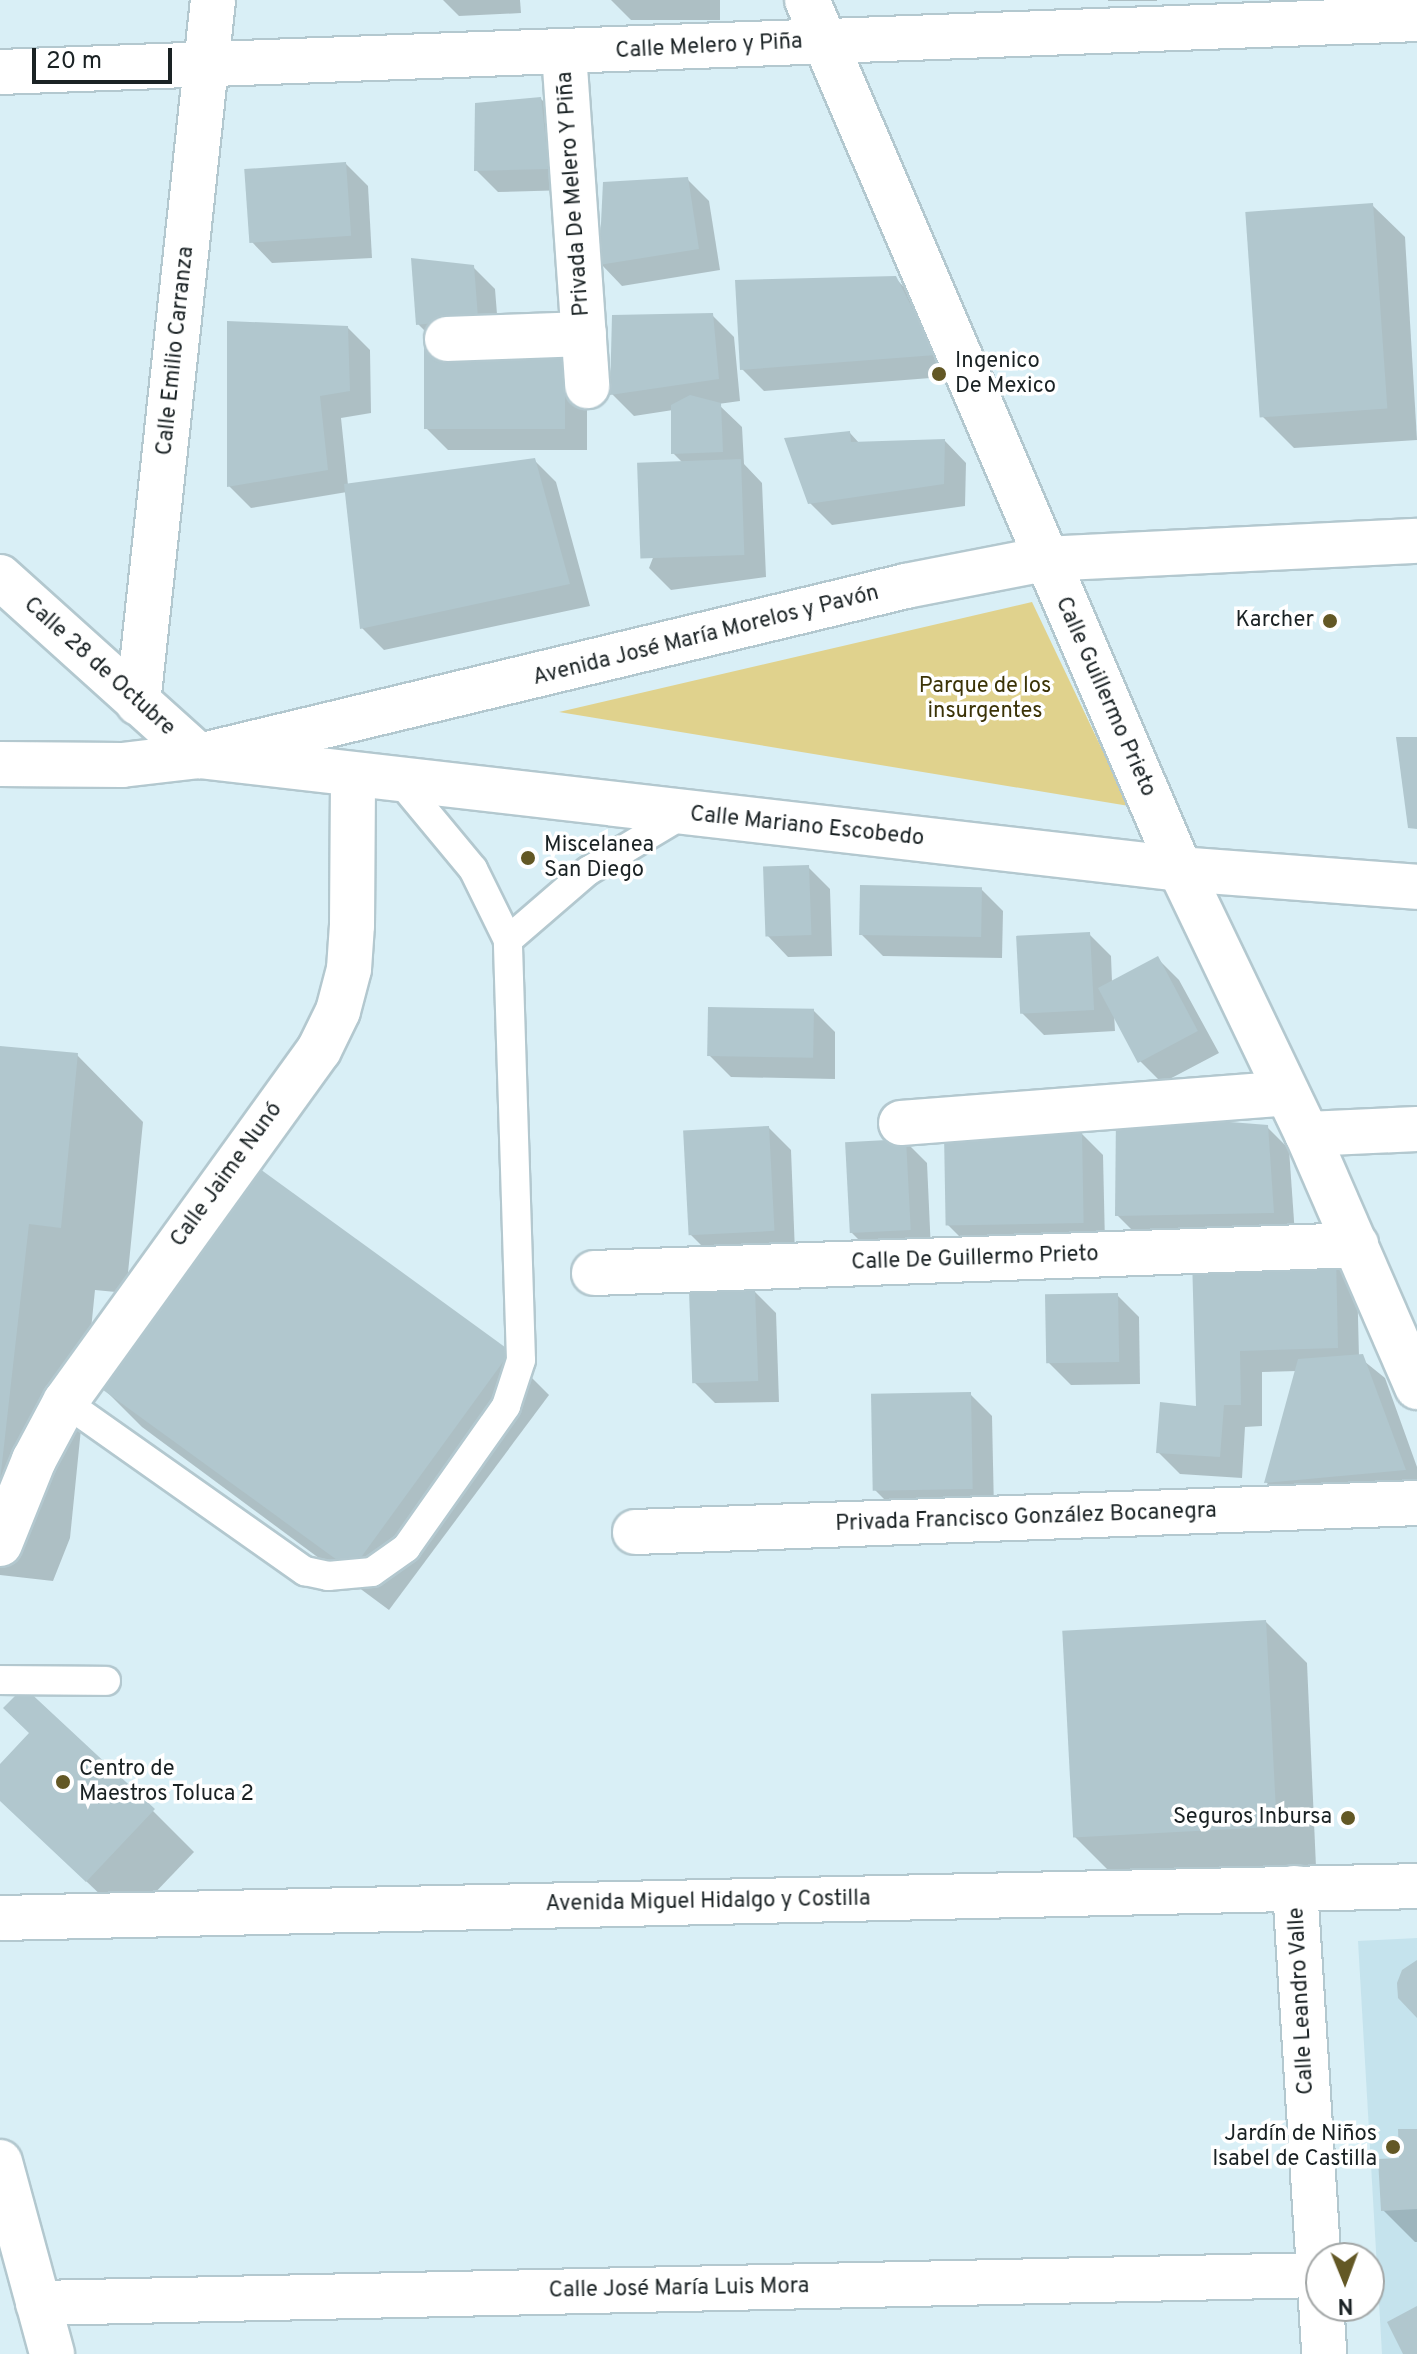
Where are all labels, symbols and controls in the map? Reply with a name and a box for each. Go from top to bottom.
street label: Calle Melero y Piña [615,29,803,65]
scale bar [36,32,176,82]
text: 20 m [46,47,102,77]
street label: Privada De Melero Y Piña [552,70,596,318]
street label: Calle Emilio Carranza [152,245,200,457]
place label: Ingenico De Mexico [955,348,1056,400]
marker: Ingenico De Mexico [930,365,948,383]
street label: Avenida José María Morelos y Pavón [530,580,882,692]
street label: Calle 28 de Octubre [18,592,180,742]
street label: Calle Guillermo Prieto [1049,593,1161,801]
place label: Karcher [1236,608,1314,634]
marker: Karcher [1321,612,1339,630]
park label: Parque de los insurgentes [919,673,1051,724]
street label: Calle Mariano Escobedo [689,802,925,852]
place label: Miscelanea San Diego [544,832,654,884]
marker: Miscelanea San Diego [519,849,537,867]
street label: Calle Jaime Nunó [166,1097,288,1253]
street label: Calle De Guillermo Prieto [851,1241,1099,1277]
street label: Privada Francisco González Bocanegra [835,1498,1217,1538]
place label: Centro de Maestros Toluca 2 [79,1756,255,1808]
marker: Centro de Maestros Toluca 2 [54,1773,72,1791]
place label: Seguros Inbursa [1173,1805,1332,1831]
marker: Seguros Inbursa [1339,1809,1357,1827]
street label: Avenida Miguel Hidalgo y Costilla [545,1886,871,1918]
street label: Calle Leandro Valle [1284,1906,1320,2096]
place label: Jardín de Niños Isabel de Castilla [1212,2121,1377,2172]
marker: Jardín de Niños Isabel de Castilla [1384,2138,1402,2156]
north arrow [1305,2242,1385,2322]
street label: Calle José María Luis Mora [548,2274,810,2304]
text: N [1337,2291,1354,2318]

